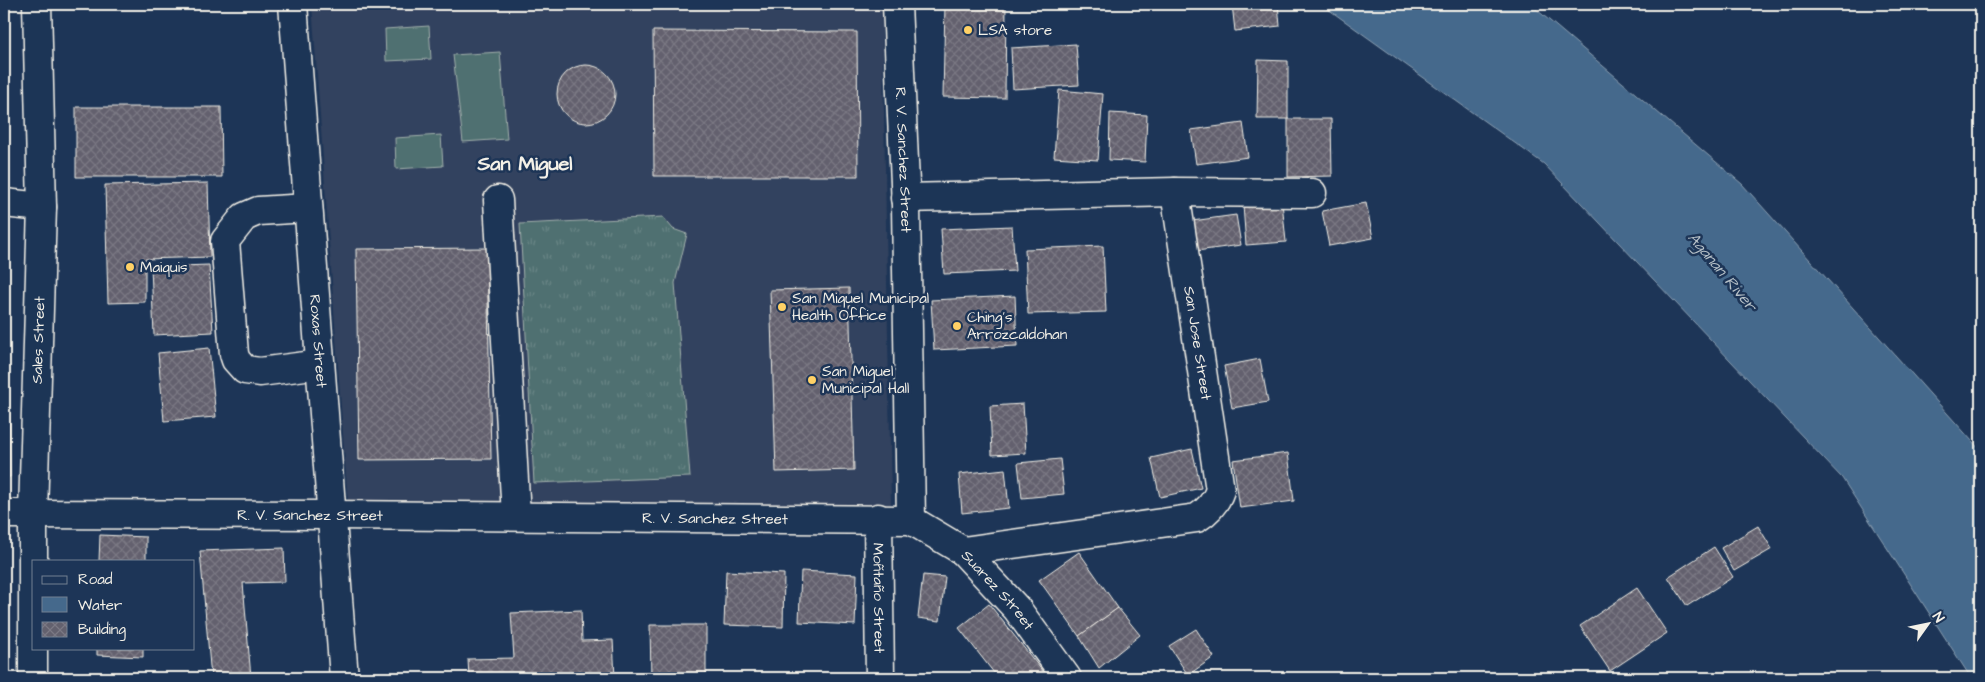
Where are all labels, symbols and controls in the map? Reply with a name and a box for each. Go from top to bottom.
place label: LSA store [978,20,1052,41]
marker: LSA store [962,24,974,36]
street label: R. V. Sanchez Street [890,86,916,233]
district label: San Miguel [476,150,573,179]
water label: Aganan River [1682,227,1763,318]
place label: Maiquis [140,257,188,278]
marker: Maiquis [124,261,136,273]
street label: San Jose Street [1178,285,1217,402]
place label: San Miguel Municipal Health Office [792,288,929,326]
street label: Roxas Street [304,294,332,389]
street label: Sales Street [27,296,50,384]
marker: San Miguel Municipal Health Office [776,301,788,313]
place label: Ching's Arrozcaldohan [967,307,1068,345]
marker: Ching's Arrozcaldohan [951,320,963,332]
place label: San Miguel Municipal Hall [822,361,909,399]
marker: San Miguel Municipal Hall [806,374,818,386]
street label: R. V. Sanchez Street [237,505,383,526]
street label: R. V. Sanchez Street [642,508,788,530]
street label: Moñtaño Street [867,543,890,653]
street label: Suarez Street [956,546,1039,635]
legend [32,560,195,650]
text: Road [78,569,113,590]
text: Water [78,595,122,616]
north arrow [1902,600,1952,650]
text: N [1927,608,1949,627]
text: Building [78,619,126,641]

